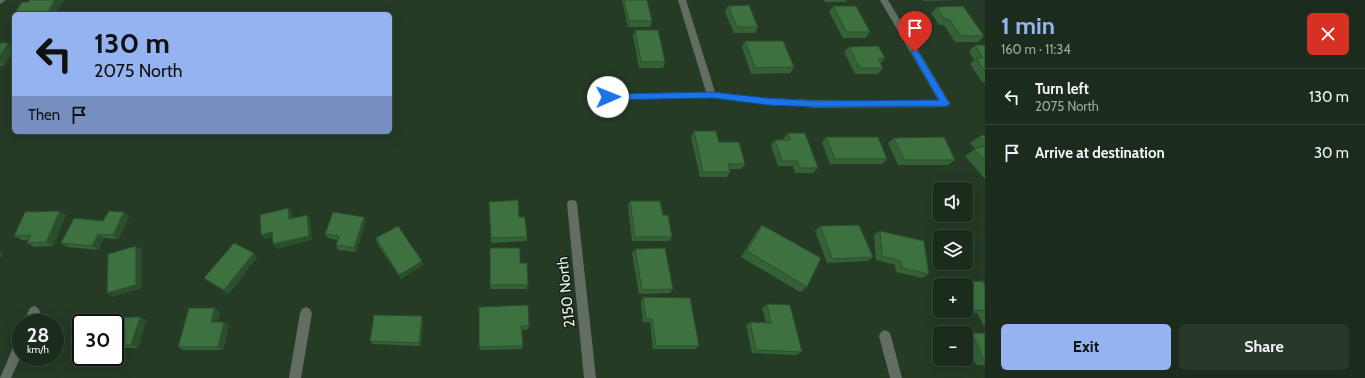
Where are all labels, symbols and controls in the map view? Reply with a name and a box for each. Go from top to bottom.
pin [898,11,932,52]
text: 1 min [1001,11,1055,40]
button: close [1307,13,1349,55]
icon: arrive [904,17,926,39]
text: 130 m [94,26,170,60]
icon: left [28,28,80,80]
text: 160 m · 11:34 [1001,41,1071,57]
text: 2075 North [94,60,182,82]
position arrow [587,76,629,118]
text: Turn left [1035,80,1089,98]
icon: left [1001,86,1023,108]
text: 130 m [1309,88,1349,106]
text: 2075 North [1035,98,1099,114]
icon: arrive [68,104,90,126]
text: Then [28,106,60,124]
icon: arrive [1001,142,1023,164]
text: Arrive at destination [1035,144,1165,162]
text: 30 m [1314,144,1349,162]
map controls [933,182,973,366]
button: sound [933,182,973,222]
button: layers [933,230,973,270]
street label: 2150 North [553,256,579,328]
button: + [933,278,973,318]
speed limit sign: 30 [72,314,124,366]
text: 28 [27,323,49,347]
button: Exit [1001,324,1171,370]
button: Share [1179,324,1349,370]
button: − [933,326,973,366]
text: km/h [27,343,49,356]

